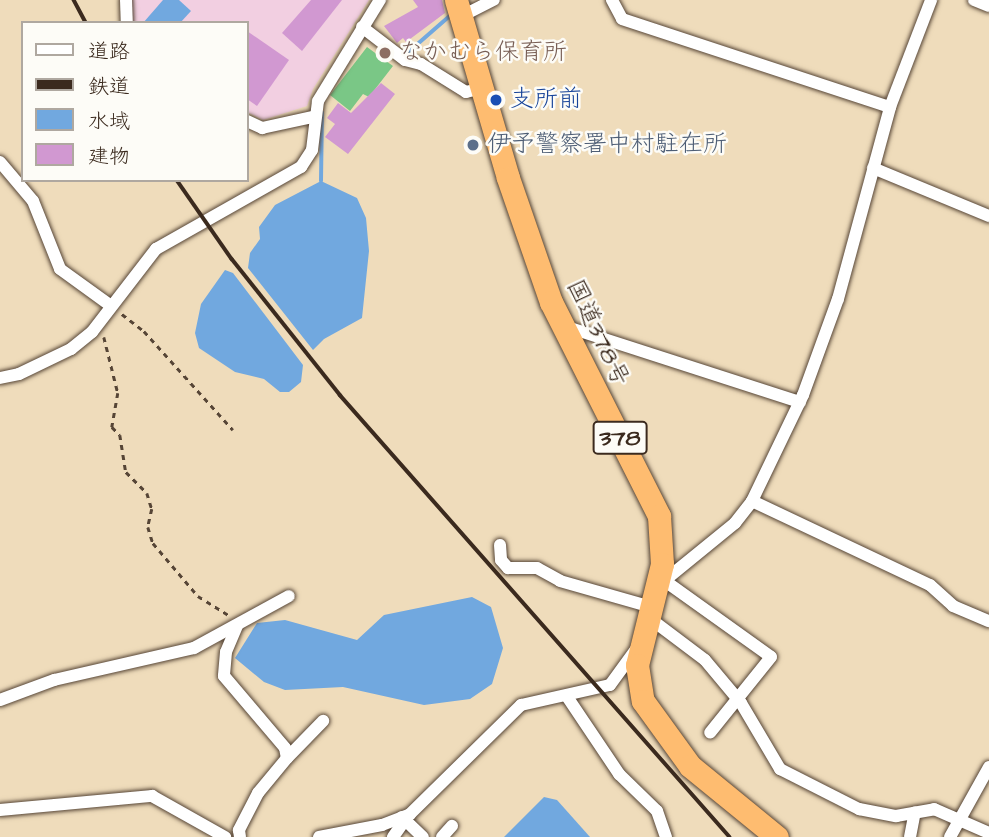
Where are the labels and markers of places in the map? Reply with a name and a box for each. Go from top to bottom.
place label: なかむら保育所 [399,39,567,67]
marker: なかむら保育所 [377,45,393,61]
place label: 支所前 [510,86,582,114]
marker: 支所前 [488,92,504,108]
place label: 伊予警察署中村駐在所 [487,131,727,159]
marker: 伊予警察署中村駐在所 [465,137,481,153]

